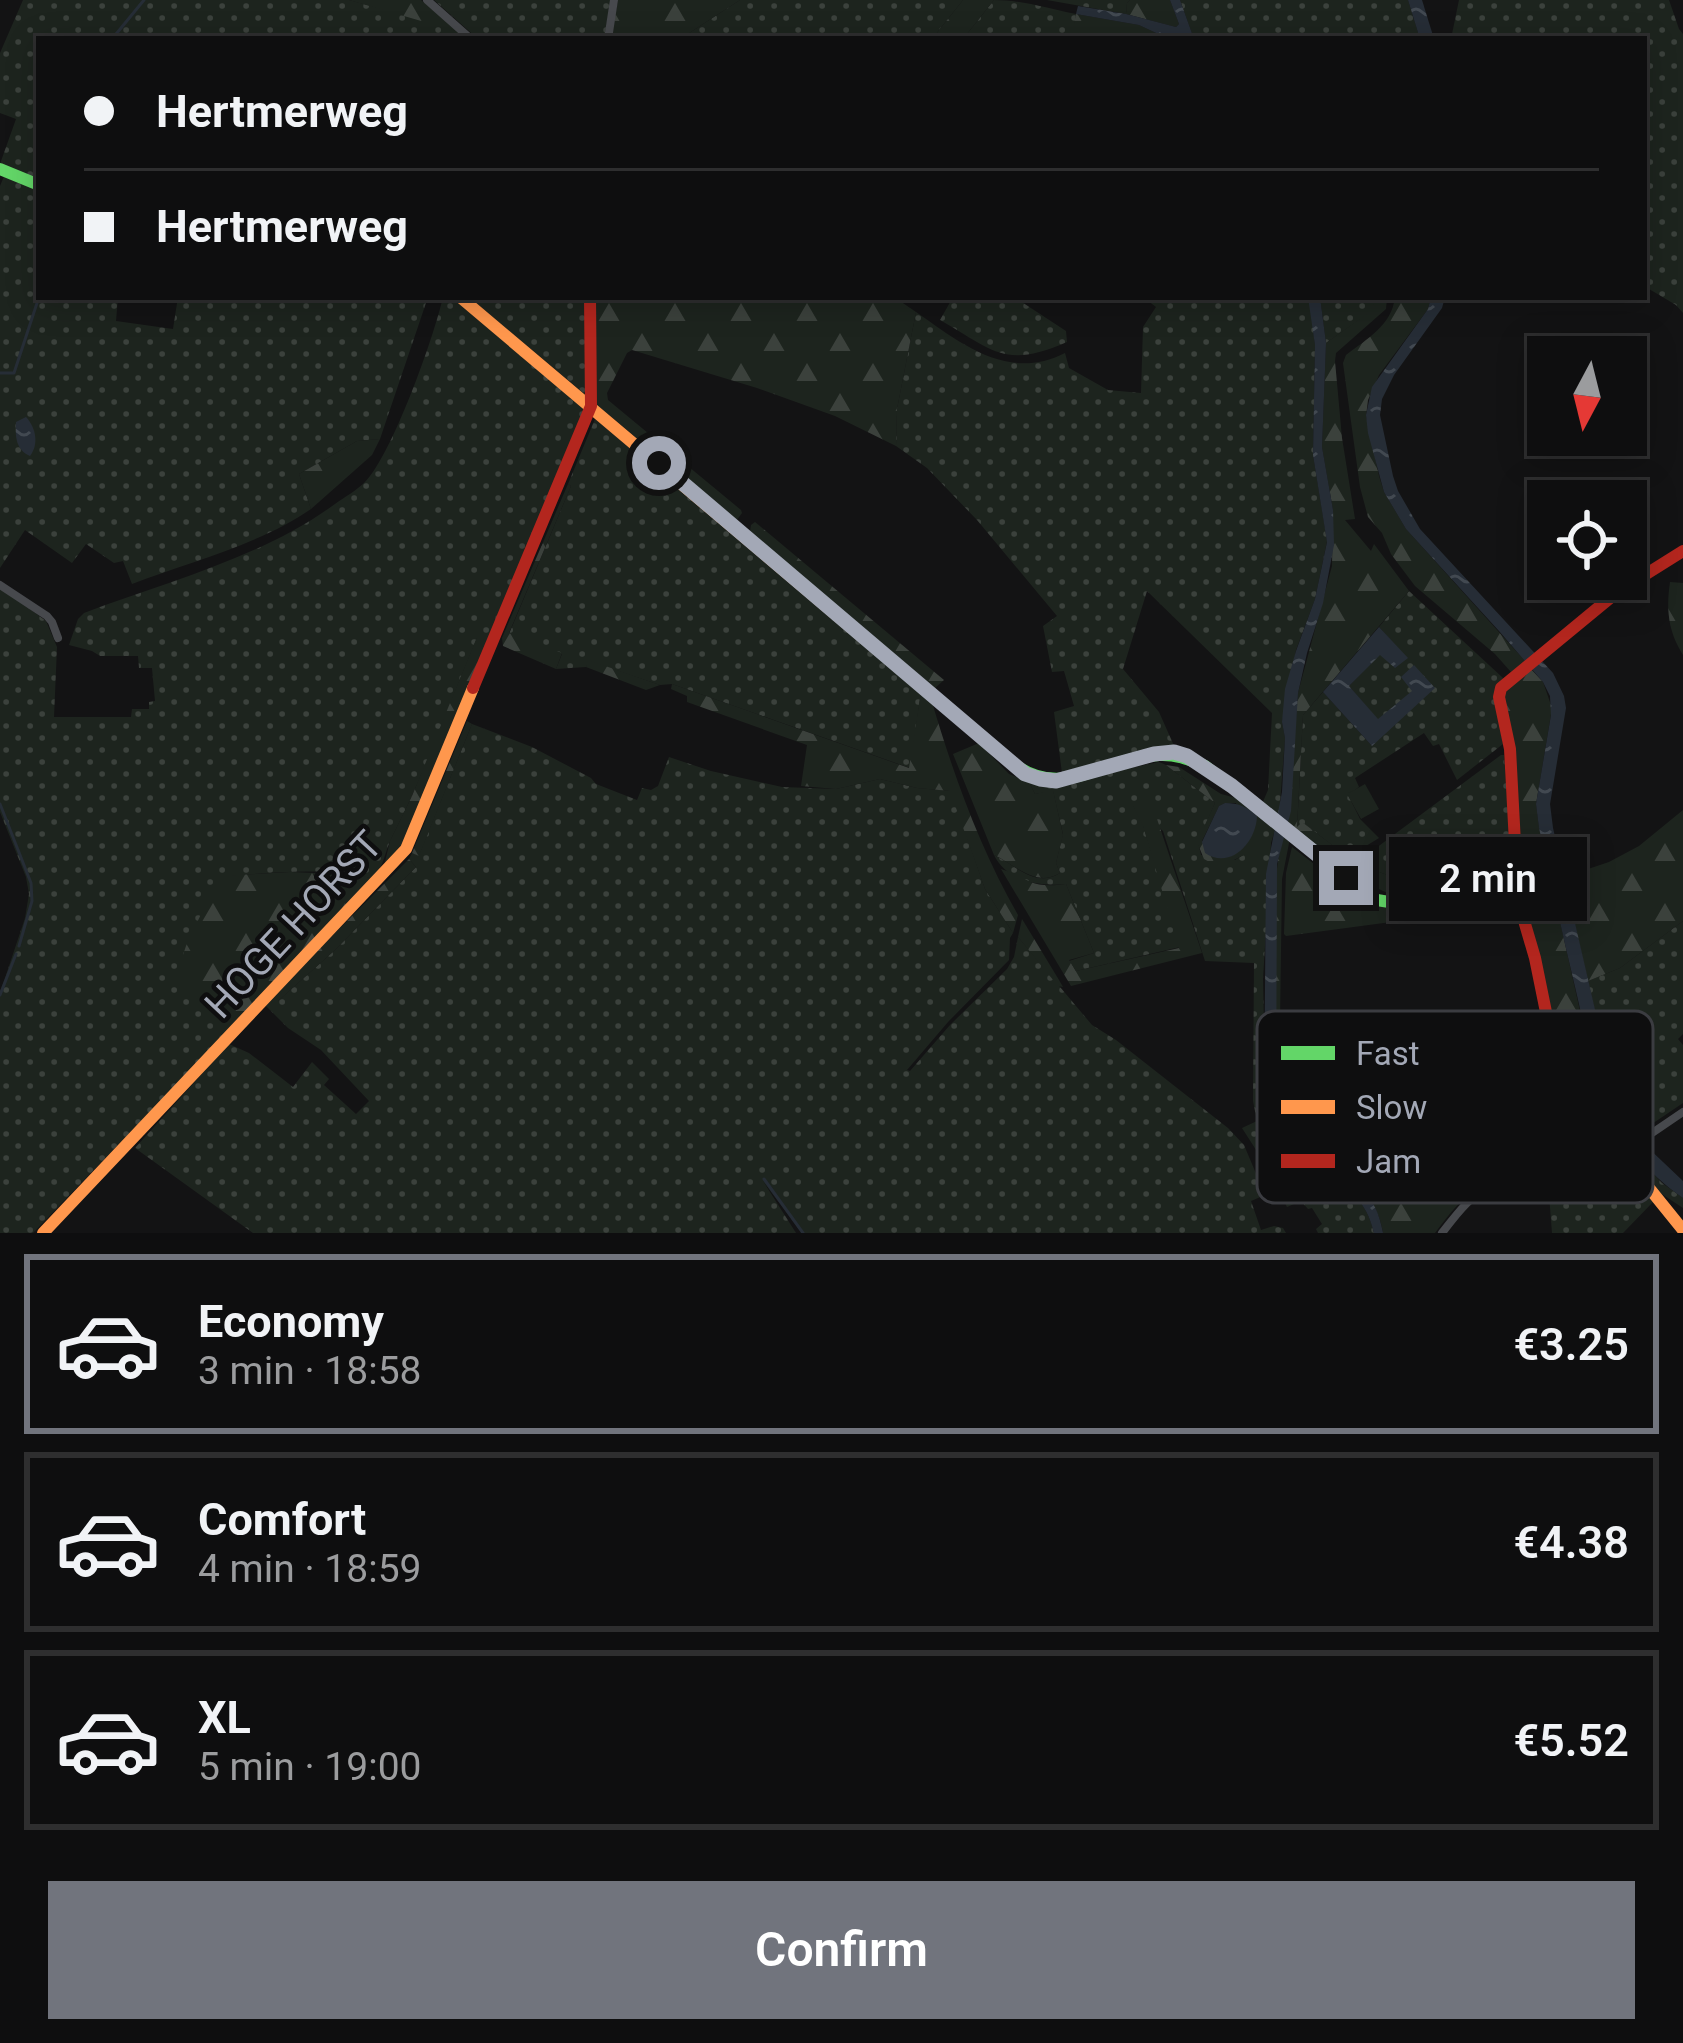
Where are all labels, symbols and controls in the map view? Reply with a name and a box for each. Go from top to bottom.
text: Hertmerweg [156,85,408,138]
text: Hertmerweg [156,200,408,253]
north arrow [1527,336,1647,456]
map controls [1527,336,1647,600]
route start [632,436,686,490]
button: locate [1527,480,1647,600]
street label: HOGE HORST [196,822,392,1027]
callout: 2 min [1388,836,1586,920]
route end [1319,851,1373,905]
text: 2 min [1439,856,1537,902]
legend [1257,1011,1653,1203]
text: Fast [1356,1034,1419,1073]
text: Slow [1356,1088,1427,1127]
text: Jam [1356,1142,1421,1181]
icon: car [54,1290,162,1398]
text: Economy [198,1295,384,1348]
text: €3.25 [1513,1318,1629,1371]
text: 3 min · 18:58 [198,1348,421,1394]
icon: car [54,1488,162,1596]
text: Comfort [198,1493,366,1546]
text: €4.38 [1513,1516,1629,1569]
text: 4 min · 18:59 [198,1546,421,1592]
icon: car [54,1686,162,1794]
text: XL [198,1691,251,1744]
text: €5.52 [1513,1714,1629,1767]
text: 5 min · 19:00 [198,1744,421,1790]
button: Confirm [48,1881,1635,2019]

